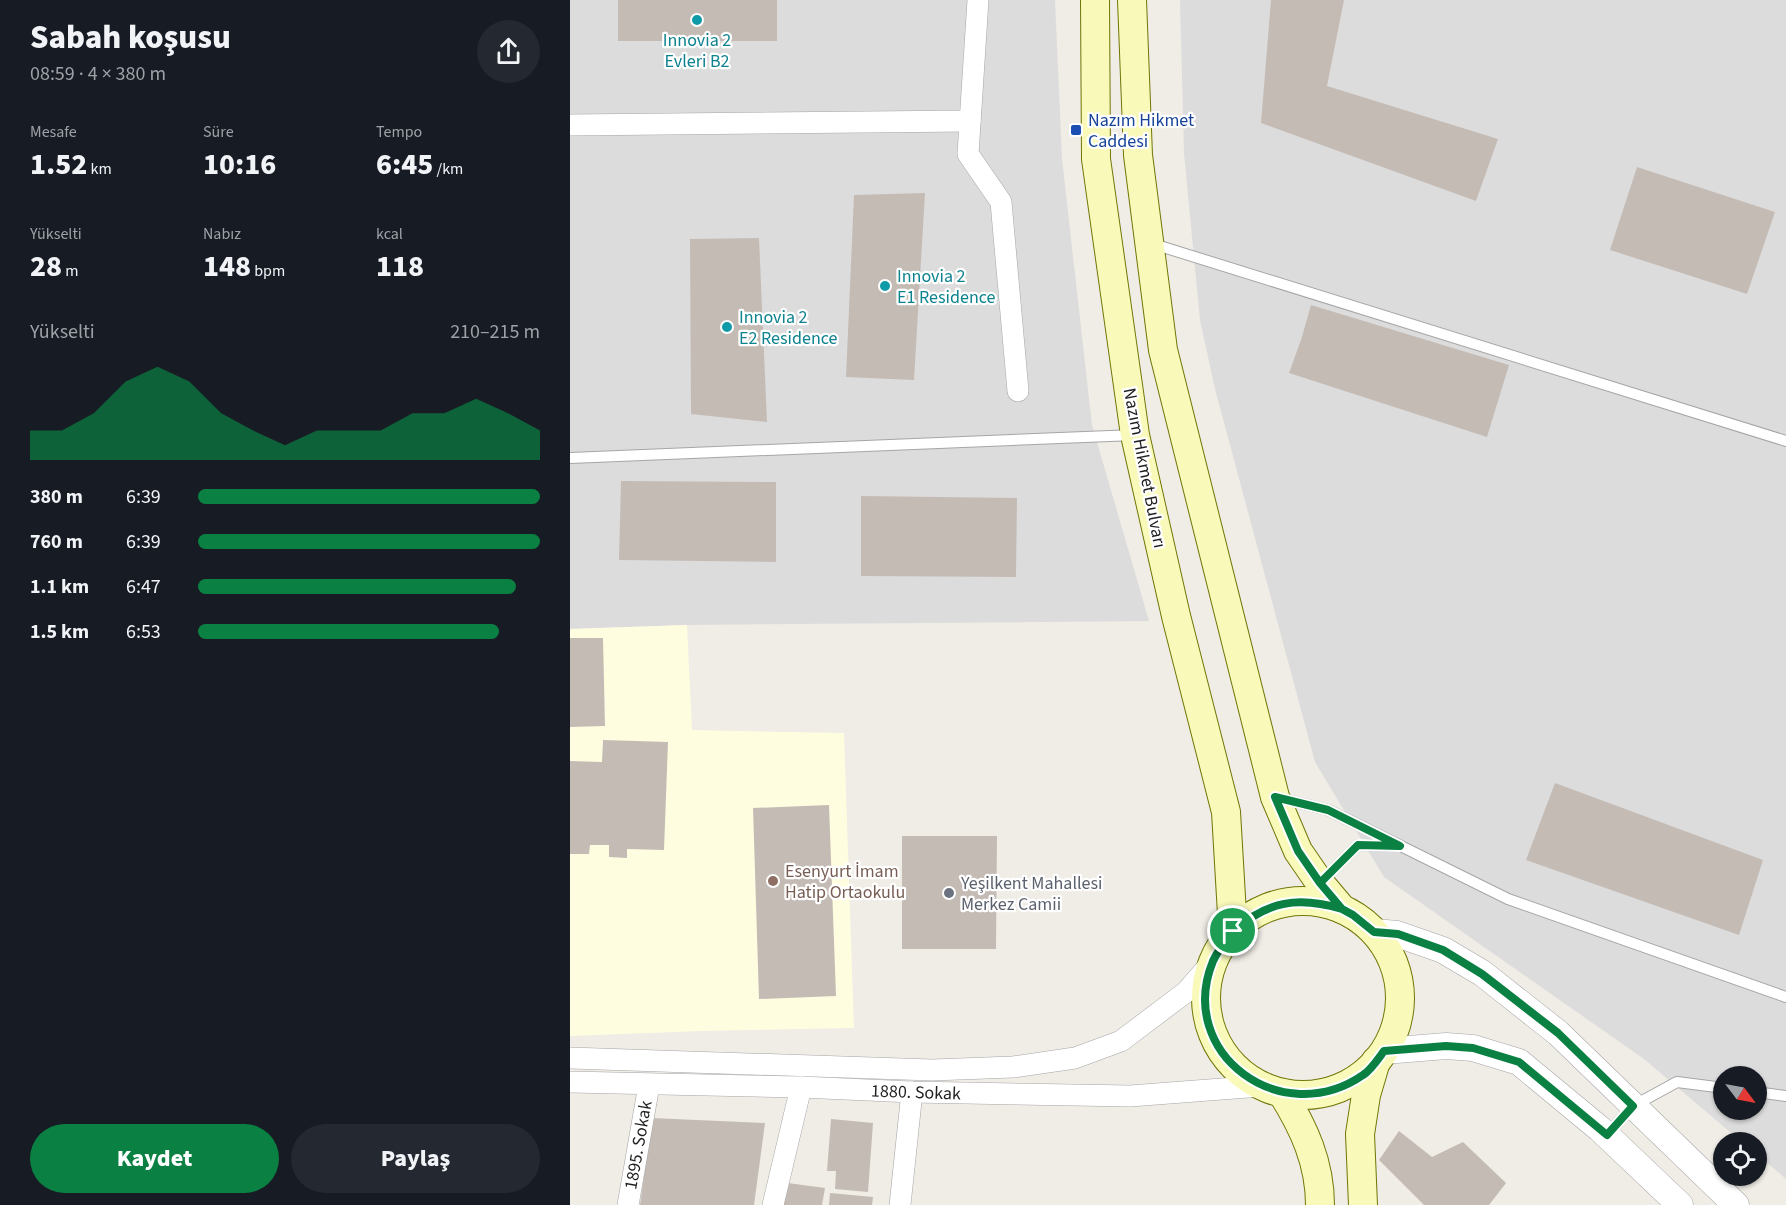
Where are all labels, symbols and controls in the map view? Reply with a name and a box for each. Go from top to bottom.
marker: Innovia 2 Evleri B2 [690,13,704,27]
text: Sabah koşusu [30,14,231,61]
button: share [477,20,540,83]
place label: Innovia 2 Evleri B2 [663,28,731,74]
text: 08:59 · 4 × 380 m [30,60,166,88]
place label: Nazım Hikmet Caddesi [1088,108,1194,154]
text: Mesafe [30,121,77,143]
text: Süre [203,121,234,143]
text: Tempo [376,121,422,143]
marker: Nazım Hikmet Caddesi [1069,123,1083,137]
text: 1.52 [30,143,87,186]
text: 10:16 [203,143,276,186]
text: 6:45 [376,143,433,186]
text: km [87,158,112,180]
text: /km [433,158,463,180]
text: Yükselti [30,223,82,245]
text: Nabız [203,223,241,245]
text: kcal [376,223,403,245]
text: 28 [30,245,62,288]
text: 148 [203,245,251,288]
text: 118 [376,245,424,288]
text: m [62,260,79,282]
text: bpm [251,260,285,282]
place label: Innovia 2 E1 Residence [897,264,996,310]
marker: Innovia 2 E1 Residence [878,279,892,293]
place label: Innovia 2 E2 Residence [739,305,838,351]
text: Yükselti [30,318,95,346]
text: 210–215 m [450,318,540,346]
marker: Innovia 2 E2 Residence [720,320,734,334]
street label: Nazım Hikmet Bulvarı [1117,386,1172,550]
text: 380 m [30,483,83,511]
text: 6:39 [126,483,161,511]
text: 760 m [30,528,83,556]
text: 6:39 [126,528,161,556]
text: 1.1 km [30,573,89,601]
text: 6:47 [126,573,161,601]
text: 1.5 km [30,618,89,646]
text: 6:53 [126,618,161,646]
place label: Esenyurt İmam Hatip Ortaokulu [785,859,905,905]
place label: Yeşilkent Mahallesi Merkez Camii [960,871,1102,917]
marker: Esenyurt İmam Hatip Ortaokulu [766,874,780,888]
marker: Yeşilkent Mahallesi Merkez Camii [942,886,956,900]
pin [1207,905,1258,956]
icon: arrive [1216,914,1249,947]
north arrow [1713,1066,1767,1120]
map controls [1713,1066,1767,1186]
street label: 1880. Sokak [871,1078,961,1107]
street label: 1895. Sokak [618,1099,659,1192]
button: Kaydet [30,1124,279,1193]
button: Paylaş [291,1124,540,1193]
button: locate [1713,1132,1767,1186]

